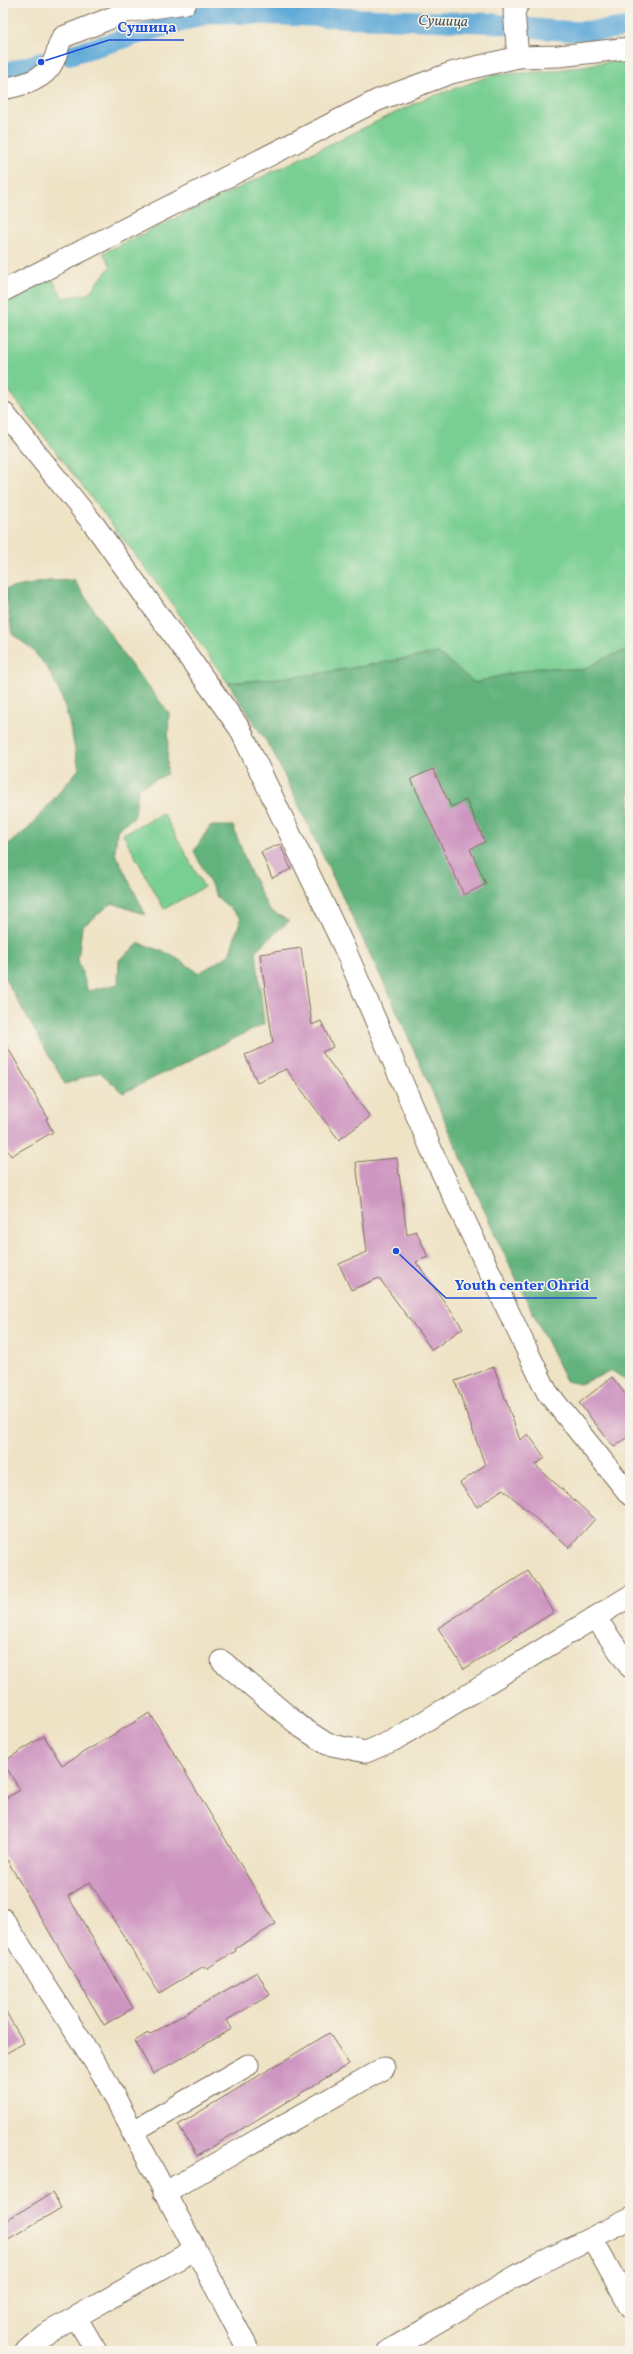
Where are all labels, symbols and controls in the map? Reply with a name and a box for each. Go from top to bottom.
water label: Сушица [418,11,468,33]
callout: Сушица [109,13,184,40]
text: Сушица [117,18,177,39]
callout: Youth center Ohrid [446,1271,597,1298]
text: Youth center Ohrid [455,1276,589,1297]

